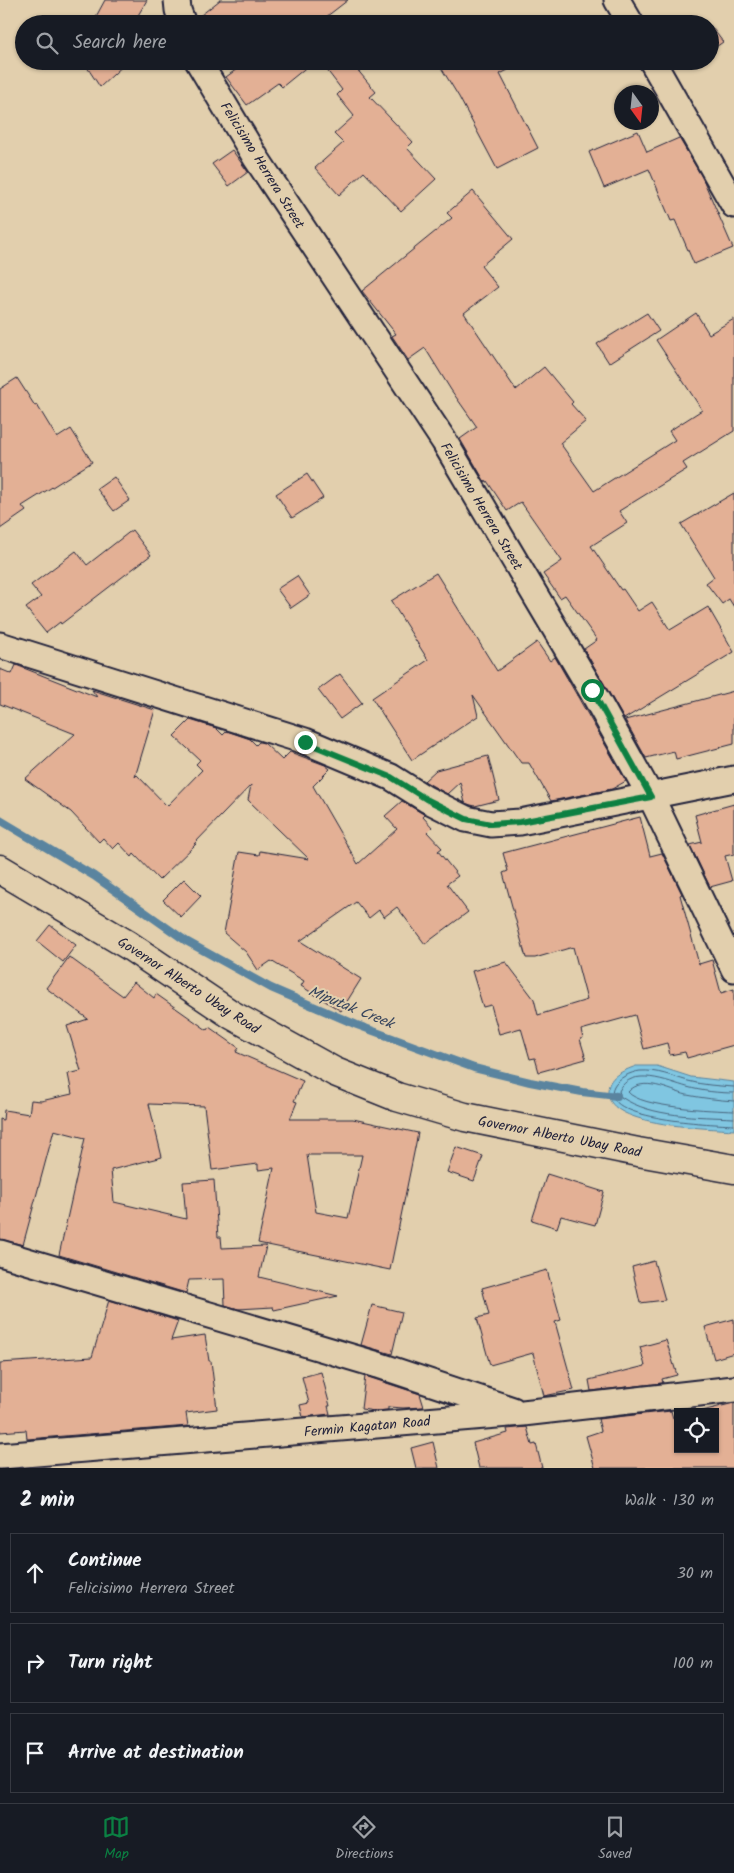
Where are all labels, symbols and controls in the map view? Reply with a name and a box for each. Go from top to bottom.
search box [15,15,719,70]
text: Search here [73,28,167,58]
icon: search [33,29,61,57]
north arrow [614,85,659,130]
street label: Felicisimo Herrera Street [214,98,310,234]
street label: Felicisimo Herrera Street [434,438,528,575]
route start [581,679,604,702]
route end [294,731,317,754]
street label: Governor Alberto Ubay Road [113,931,265,1041]
water label: Miputak Creek [304,980,399,1037]
street label: Governor Alberto Ubay Road [476,1110,644,1164]
map controls [674,1408,719,1453]
button: locate [674,1408,719,1453]
street label: Fermin Kagatan Road [303,1410,432,1443]
text: 2 min [20,1484,75,1517]
text: Walk · 130 m [625,1488,714,1513]
text: Continue [68,1546,141,1576]
icon: ahead [21,1559,49,1587]
text: 30 m [677,1561,713,1586]
text: Felicisimo Herrera Street [68,1576,235,1601]
text: Turn right [68,1648,153,1678]
icon: right [21,1649,49,1677]
text: 100 m [673,1651,713,1676]
text: Arrive at destination [68,1738,244,1768]
icon: arrive [21,1739,49,1767]
tab: Map [102,1813,130,1865]
tab: Directions [335,1813,393,1865]
tab: Saved [598,1813,632,1865]

